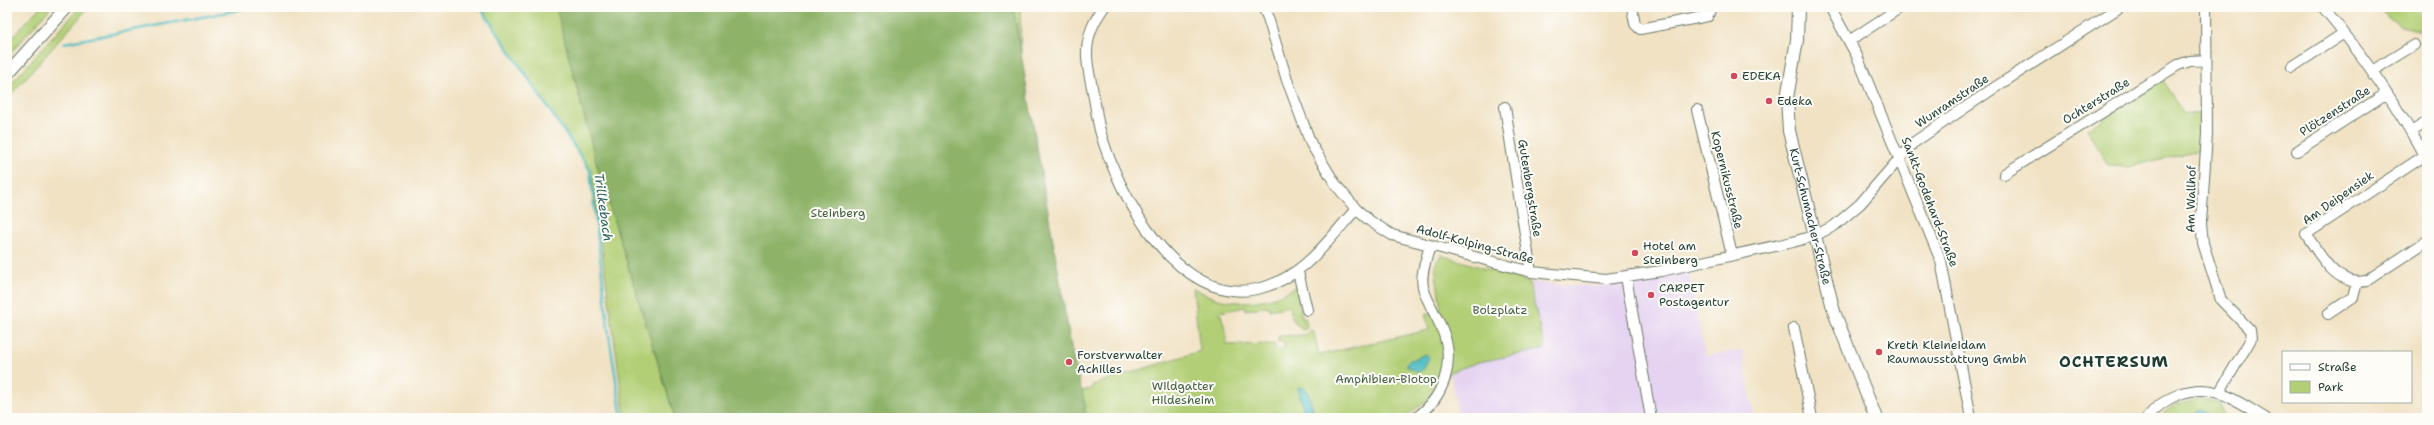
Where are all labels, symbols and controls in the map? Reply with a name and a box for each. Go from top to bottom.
place label: EDEKA [1742,68,1781,84]
street label: Wunramstraße [1912,70,1992,132]
marker: EDEKA [1729,71,1739,81]
street label: Ochterstraße [2059,74,2133,128]
street label: Plötzenstraße [2297,82,2374,140]
place label: Edeka [1777,93,1813,109]
marker: Edeka [1764,96,1774,106]
street label: Kopernikusstraße [1707,129,1747,231]
street label: Sankt-Godehard-Straße [1898,135,1962,270]
street label: Gutenbergstraße [1514,138,1546,238]
street label: Kurt-Schumacher-Straße [1786,146,1835,287]
street label: Am Wallhof [2182,164,2200,233]
street label: Am Deipensiek [2299,167,2377,229]
water label: Trillkebach [590,172,617,242]
park label: Steinberg [811,205,865,221]
street label: Adolf-Kolping-Straße [1414,221,1536,267]
place label: Hotel am Steinberg [1643,238,1698,268]
marker: Hotel am Steinberg [1630,248,1640,258]
place label: CARPET Postagentur [1659,280,1730,310]
marker: CARPET Postagentur [1646,290,1656,300]
park label: Bolzplatz [1473,302,1527,318]
place label: Kreth Kleineidam Raumausstattung Gmbh [1887,337,2027,367]
place label: Forstverwalter Achilles [1077,347,1163,377]
marker: Kreth Kleineidam Raumausstattung Gmbh [1874,347,1884,357]
district label: OCHTERSUM [2059,351,2169,372]
legend [2282,351,2412,403]
marker: Forstverwalter Achilles [1064,357,1074,367]
text: Straße [2318,359,2357,375]
park label: Amphibien-Biotop [1335,371,1437,387]
park label: Wildgatter Hildesheim [1152,378,1215,408]
text: Park [2318,379,2344,395]

